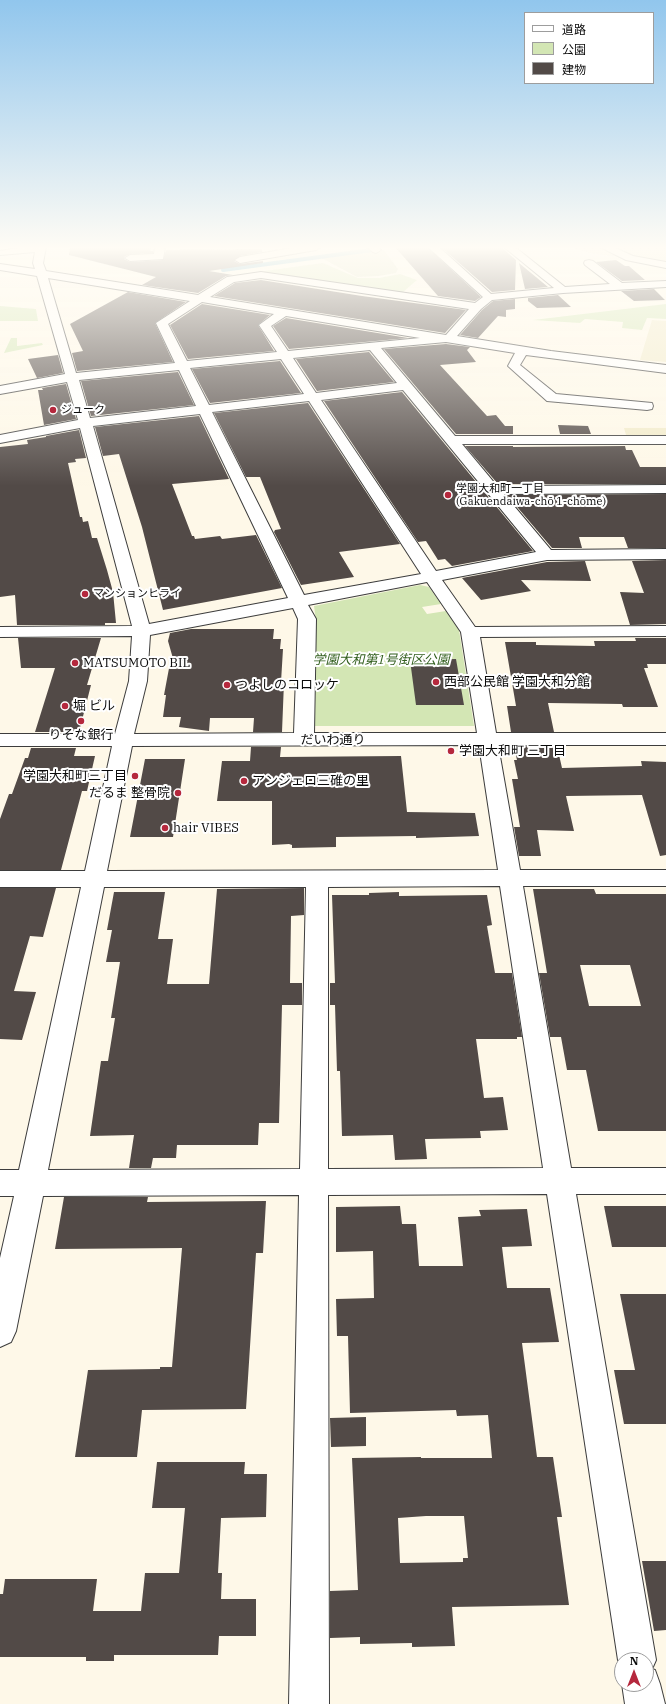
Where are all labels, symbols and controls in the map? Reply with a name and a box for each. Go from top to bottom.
legend [524,12,654,84]
text: 道路 [562,22,586,37]
text: 公園 [562,42,586,57]
text: 建物 [562,62,586,77]
place label: ジューク [61,403,105,417]
marker: ジューク [48,405,58,415]
place label: 学園大和町一丁目 (Gakuendaiwa-chō 1-chōme) [456,482,606,508]
marker: 学園大和町一丁目 (Gakuendaiwa-chō 1-chōme) [443,490,453,500]
place label: マンションヒライ [93,587,181,601]
marker: マンションヒライ [80,589,90,599]
park label: 学園大和第1号街区公園 [312,652,450,668]
place label: MATSUMOTO BIL [83,655,190,671]
marker: MATSUMOTO BIL [70,658,80,668]
place label: 西部公民館 学園大和分館 [444,674,590,690]
place label: つよしのコロッケ [235,677,339,693]
marker: 西部公民館 学園大和分館 [431,677,441,687]
marker: つよしのコロッケ [222,680,232,690]
place label: 堀 ビル [73,698,115,714]
marker: 堀 ビル [60,701,70,711]
marker: りそな銀行 [76,716,86,726]
place label: りそな銀行 [49,727,113,743]
street label: だいわ通り [301,732,365,748]
place label: 学園大和町 三丁目 [459,743,566,759]
marker: 学園大和町 三丁目 [446,746,456,756]
place label: 学園大和町三丁目 [23,768,127,784]
marker: 学園大和町三丁目 [130,771,140,781]
place label: アンジェロ三碓の里 [252,773,369,789]
marker: アンジェロ三碓の里 [239,776,249,786]
place label: だるま 整骨院 [89,785,170,801]
marker: だるま 整骨院 [173,788,183,798]
place label: hair VIBES [173,820,239,836]
marker: hair VIBES [160,823,170,833]
north arrow [614,1652,654,1692]
text: N [630,1654,638,1668]

